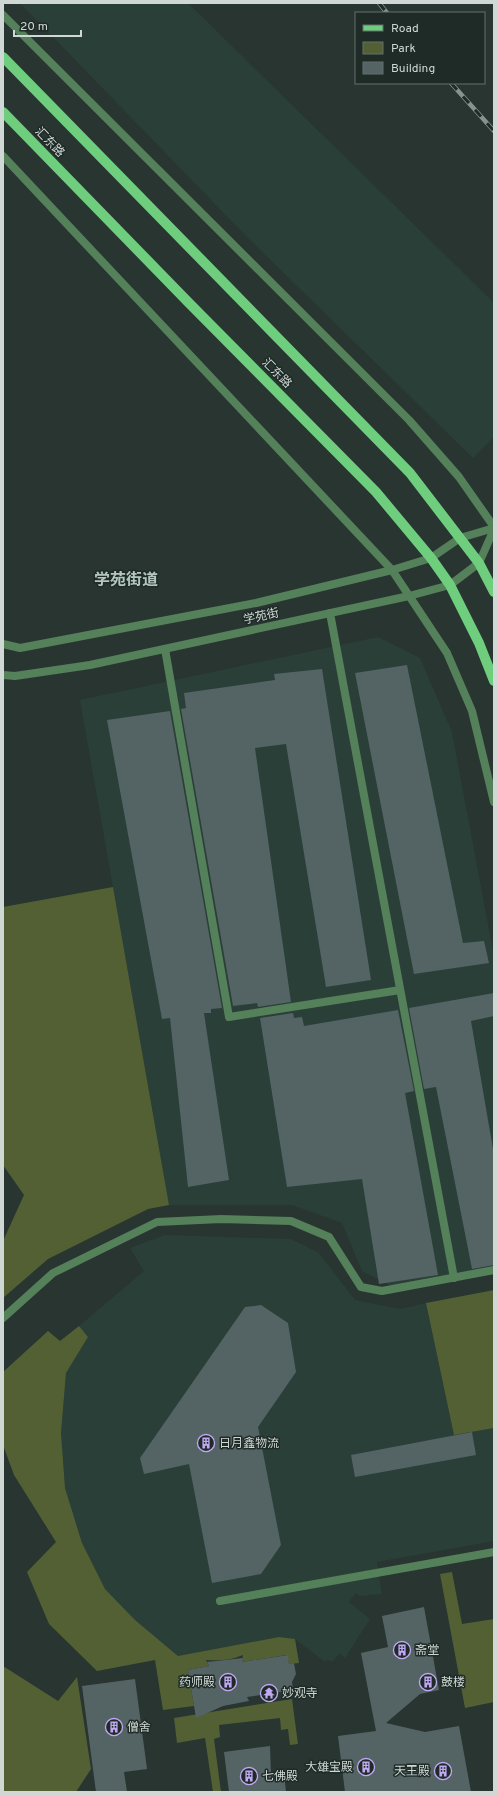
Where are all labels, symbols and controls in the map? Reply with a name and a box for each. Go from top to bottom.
scale bar [14,12,81,38]
legend [355,12,485,84]
text: 20 m [20,19,48,35]
text: Road [391,21,419,37]
text: Park [391,41,416,57]
text: Building [391,61,435,77]
street label: 汇东路 [31,124,68,161]
street label: 汇东路 [258,355,295,392]
district label: 学苑街道 [94,571,158,591]
street label: 学苑街 [242,605,280,629]
building icon: 日月鑫物流 [196,1433,216,1453]
place label: 日月鑫物流 [219,1436,279,1452]
building icon: 斋堂 [392,1640,412,1660]
place label: 斋堂 [415,1643,439,1659]
building icon: 药师殿 [218,1672,238,1692]
building icon: 鼓楼 [418,1672,438,1692]
place label: 药师殿 [179,1675,215,1691]
place label: 鼓楼 [441,1675,465,1691]
temple icon: 妙观寺 [259,1683,279,1703]
place label: 妙观寺 [282,1686,318,1702]
building icon: 僧舍 [104,1717,124,1737]
place label: 僧舍 [127,1720,151,1736]
building icon: 大雄宝殿 [356,1757,376,1777]
place label: 大雄宝殿 [305,1760,353,1776]
building icon: 天王殿 [433,1761,453,1781]
place label: 天王殿 [394,1764,430,1780]
building icon: 七佛殿 [239,1766,259,1786]
place label: 七佛殿 [262,1769,298,1785]

